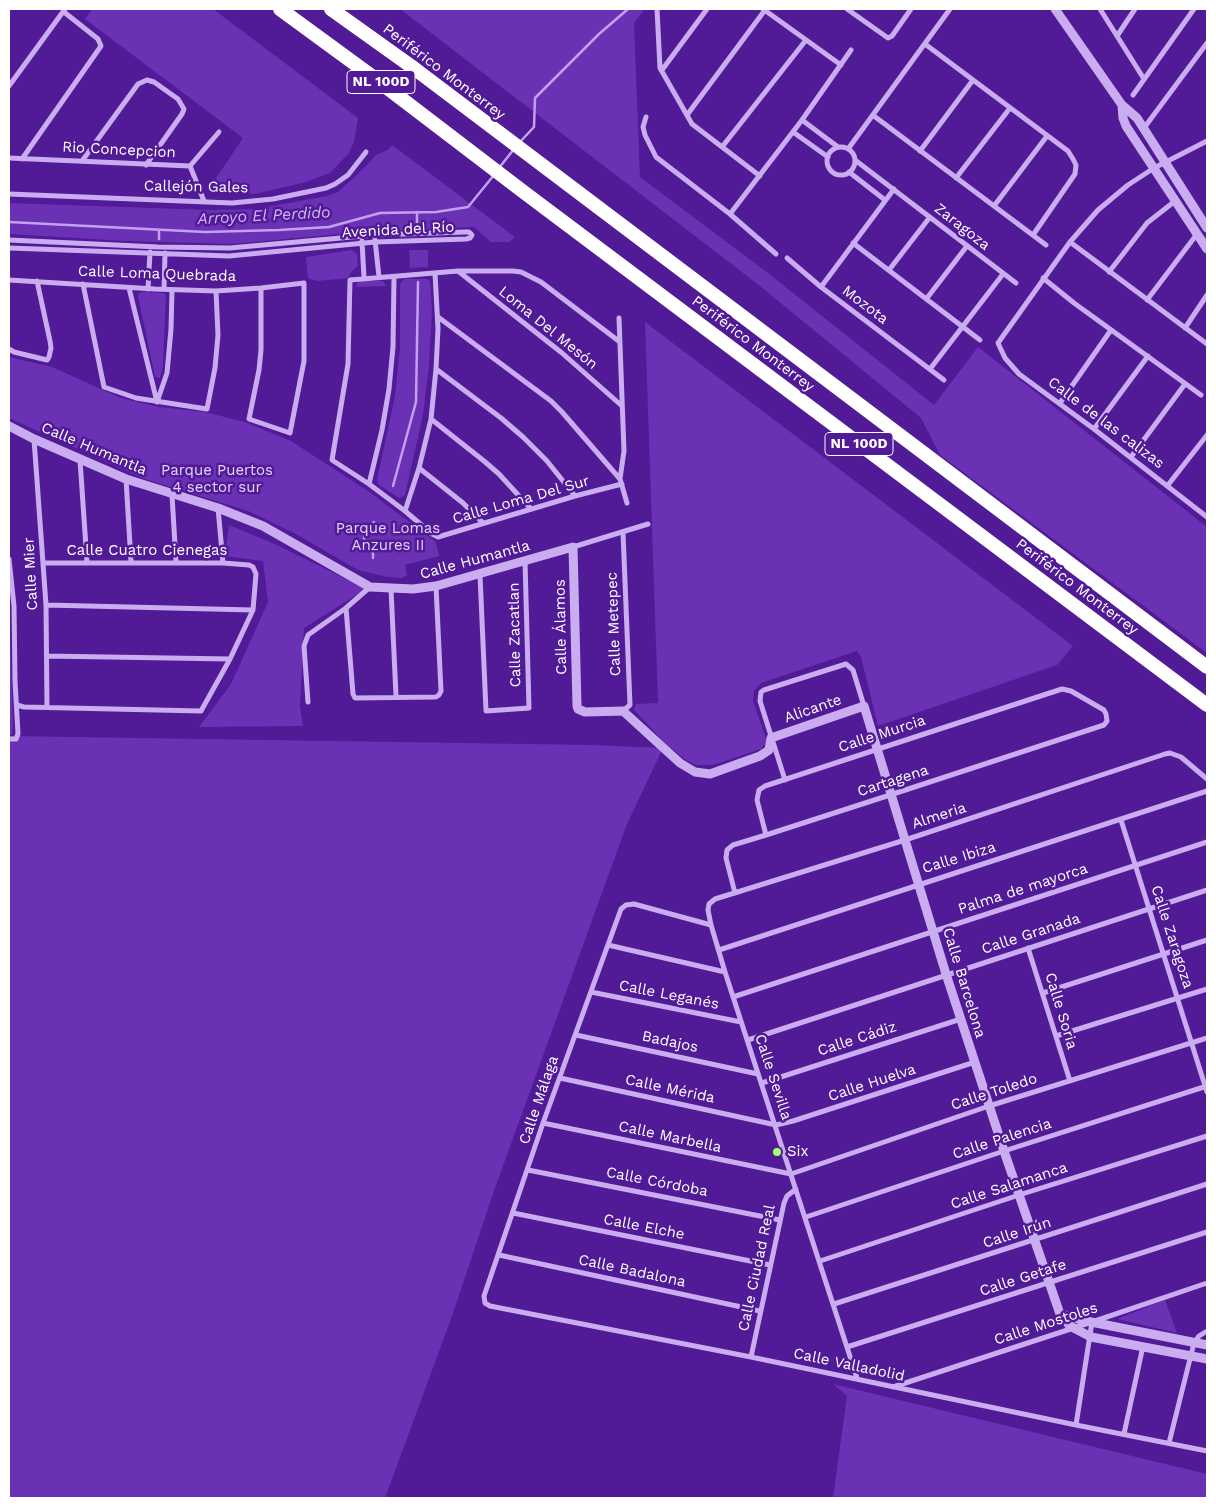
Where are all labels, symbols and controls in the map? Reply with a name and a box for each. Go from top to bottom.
street label: Periférico Monterrey [379,20,509,124]
road number: NL 100D [347,70,415,94]
street label: Rio Concepcion [62,138,176,162]
street label: Callejón Gales [144,177,248,197]
street label: Zaragoza [931,200,993,254]
water label: Arroyo El Perdido [197,203,331,229]
street label: Avenida del Río [341,218,455,242]
street label: Calle Loma Quebrada [78,262,236,286]
street label: Mozota [838,282,892,328]
street label: Loma Del Mesón [495,283,601,373]
street label: Periférico Monterrey [688,292,818,396]
street label: Calle de las calizas [1044,373,1168,473]
street label: Calle Humantla [38,419,150,479]
road number: NL 100D [825,432,893,456]
park label: Parque Puertos 4 sector sur [161,462,273,497]
street label: Calle Loma Del Sur [451,472,591,528]
park label: Parque Lomas Anzures II [336,520,440,555]
street label: Periférico Monterrey [1012,535,1142,639]
street label: Calle Mier [20,537,42,611]
street label: Calle Humantla [418,537,532,583]
street label: Calle Cuatro Cienegas [67,542,227,560]
street label: Calle Metepec [603,572,625,676]
street label: Calle Álamos [551,579,571,675]
street label: Calle Zacatlan [505,582,525,688]
street label: Alicante [782,691,844,727]
street label: Calle Murcia [836,711,928,757]
street label: Cartagena [855,761,931,801]
street label: Almeria [910,799,968,833]
street label: Calle Ibiza [920,838,998,878]
street label: Palma de mayorca [956,860,1090,918]
street label: Calle Zaragoza [1147,883,1197,991]
street label: Calle Granada [979,910,1083,958]
street label: Calle Barcelona [939,926,989,1040]
street label: Calle Soria [1041,971,1081,1051]
street label: Calle Leganés [617,976,721,1014]
street label: Calle Cádiz [815,1018,899,1060]
street label: Badajos [640,1027,700,1057]
street label: Calle Sevilla [751,1032,795,1122]
street label: Calle Málaga [515,1053,563,1147]
street label: Calle Huelva [826,1060,918,1106]
street label: Calle Toledo [949,1070,1039,1114]
street label: Calle Mérida [624,1071,716,1107]
street label: Calle Palencia [950,1115,1054,1163]
street label: Calle Marbella [617,1117,723,1157]
place label: Six [787,1143,809,1161]
marker: Six [771,1146,783,1158]
street label: Calle Salamanca [948,1159,1070,1213]
street label: Calle Córdoba [605,1163,709,1201]
street label: Calle Ciudad Real [735,1203,779,1333]
street label: Calle Elche [602,1210,686,1244]
street label: Calle Irún [981,1214,1053,1252]
street label: Calle Badalona [577,1251,687,1291]
street label: Calle Getafe [977,1256,1069,1300]
street label: Calle Mostoles [992,1299,1100,1349]
street label: Calle Valladolid [792,1344,906,1386]

